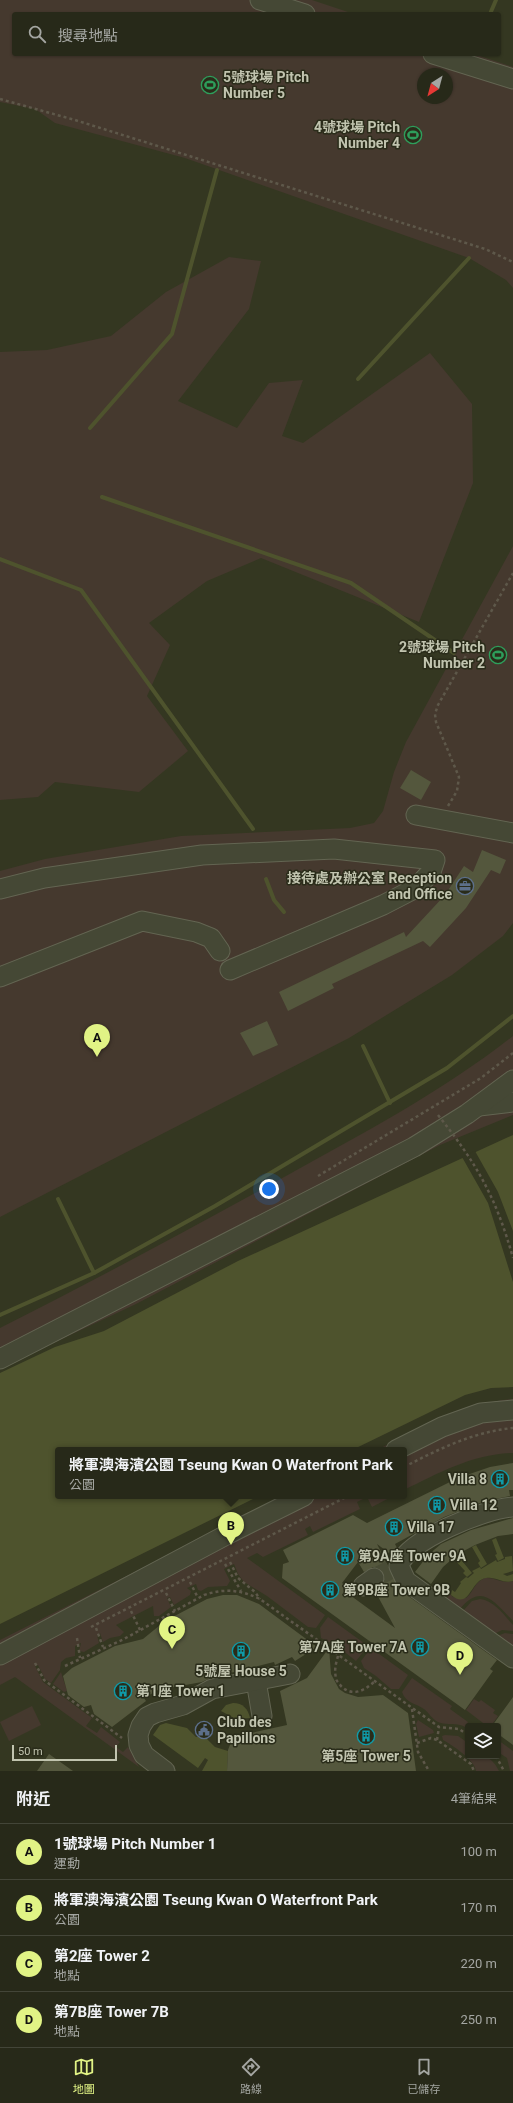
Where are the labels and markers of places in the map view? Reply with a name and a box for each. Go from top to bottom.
place label: 5號球場 Pitch Number 5 [223,69,309,101]
sports icon: 5號球場 Pitch Number 5 [200,75,220,95]
place label: 4號球場 Pitch Number 4 [314,119,400,151]
sports icon: 4號球場 Pitch Number 4 [403,125,423,145]
place label: 2號球場 Pitch Number 2 [399,639,485,671]
sports icon: 2號球場 Pitch Number 2 [488,645,508,665]
place label: 接待處及辦公室 Reception and Office [287,870,452,902]
office icon: 接待處及辦公室 Reception and Office [455,876,475,896]
pin: A [84,1024,110,1057]
building icon: Villa 8 [490,1469,510,1489]
place label: Villa 8 [448,1471,487,1487]
building icon: Villa 12 [427,1495,447,1515]
place label: Villa 12 [450,1497,497,1513]
pin: B [218,1512,244,1545]
building icon: Villa 17 [384,1517,404,1537]
place label: Villa 17 [407,1519,454,1535]
building icon: 第9A座 Tower 9A [335,1546,355,1566]
place label: 第9A座 Tower 9A [358,1548,467,1564]
building icon: 第9B座 Tower 9B [320,1580,340,1600]
place label: 第9B座 Tower 9B [343,1582,450,1598]
pin: C [159,1616,185,1649]
building icon: 第7A座 Tower 7A [410,1637,430,1657]
place label: 第7A座 Tower 7A [299,1639,408,1655]
building icon: 5號屋 House 5 [231,1641,251,1661]
pin: D [447,1642,473,1675]
place label: 5號屋 House 5 [195,1663,287,1679]
building icon: 第1座 Tower 1 [113,1681,133,1701]
place label: 第1座 Tower 1 [136,1683,225,1699]
place label: Club des Papillons [217,1714,275,1746]
public building icon: Club des Papillons [194,1720,214,1740]
building icon: 第5座 Tower 5 [356,1726,376,1746]
place label: 第5座 Tower 5 [321,1748,411,1764]

